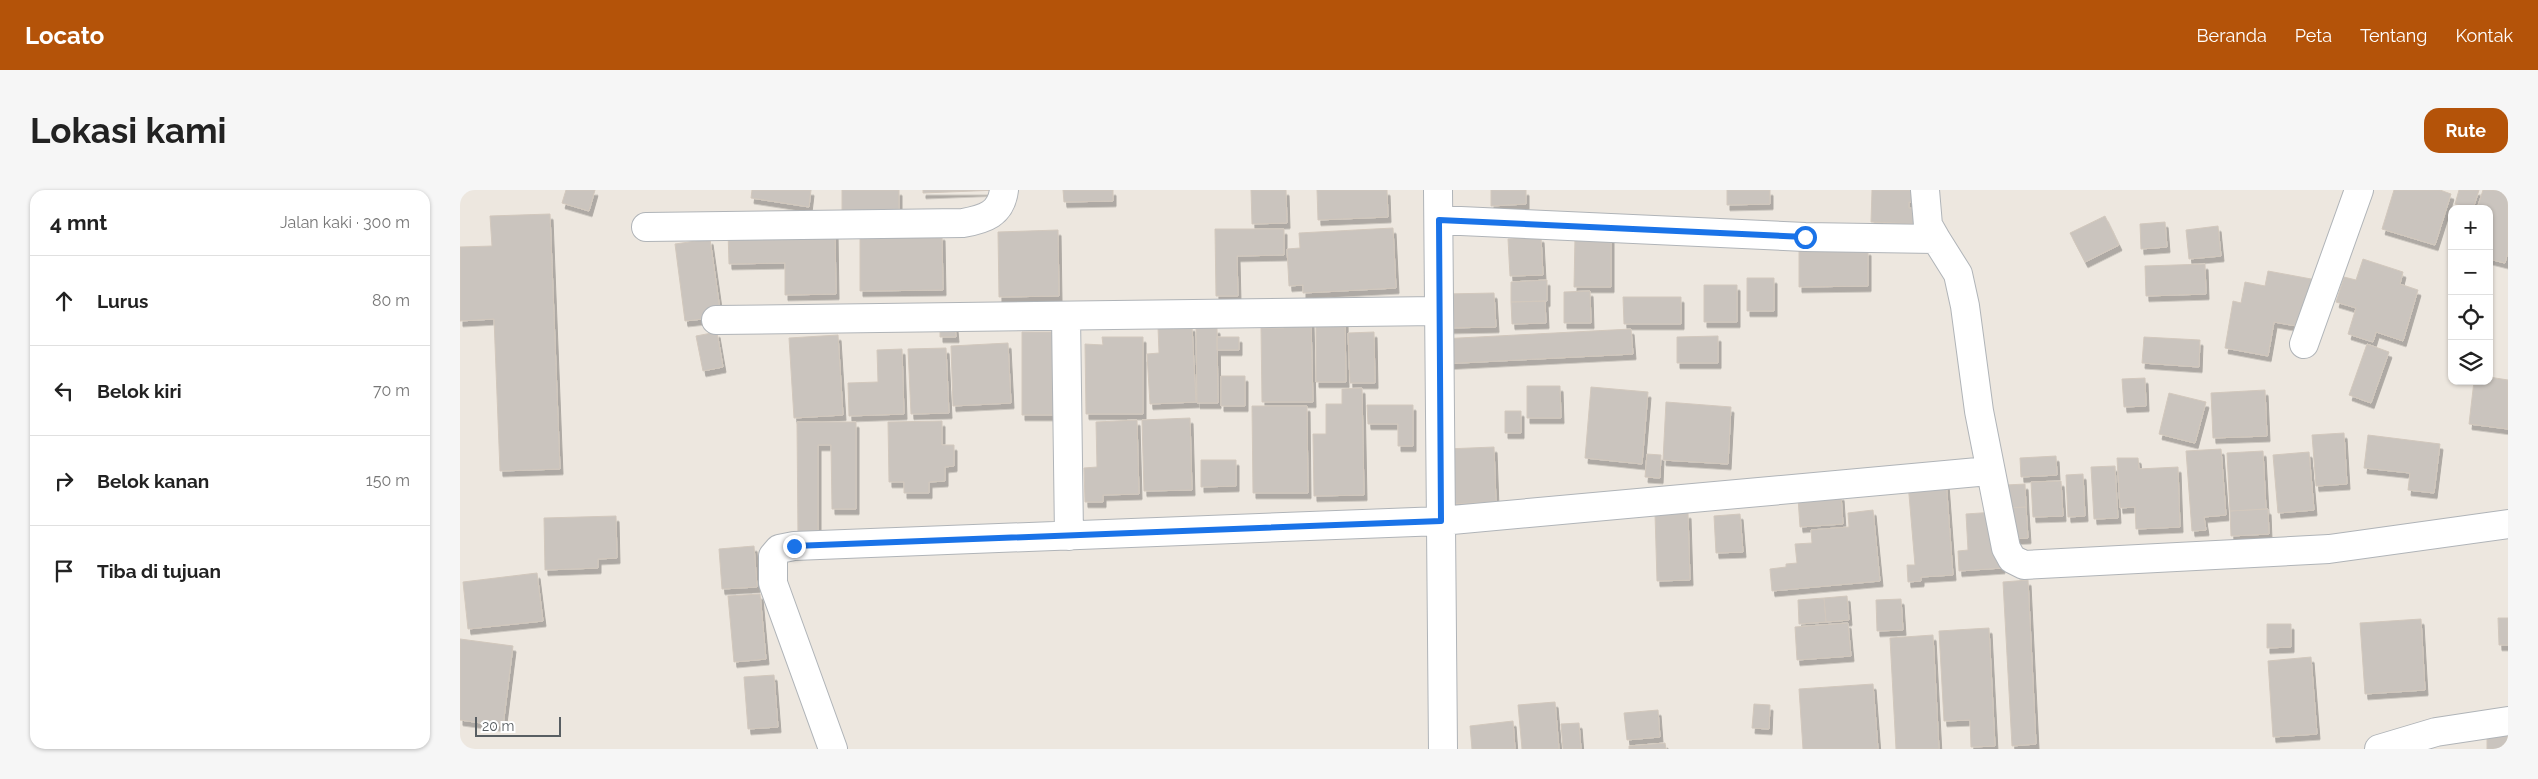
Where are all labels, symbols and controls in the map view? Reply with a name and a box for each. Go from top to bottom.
text: Locato [25,21,104,50]
text: Beranda [2197,25,2267,46]
text: Peta [2295,25,2332,46]
text: Tentang [2360,25,2427,46]
text: Kontak [2455,25,2513,46]
button: Rute [2424,108,2508,153]
text: Lokasi kami [30,110,227,151]
map controls [2448,205,2493,385]
button: + [2448,205,2493,250]
text: 4 mnt [50,210,107,235]
text: Jalan kaki · 300 m [280,213,410,232]
route start [1794,226,1817,249]
button: − [2448,250,2493,295]
icon: ahead [50,287,78,315]
text: Lurus [97,290,148,312]
text: 80 m [372,291,410,310]
button: locate [2448,295,2493,340]
button: layers [2448,340,2493,385]
icon: left [50,377,78,405]
text: Belok kiri [97,380,182,402]
text: 70 m [373,381,410,400]
icon: right [50,467,78,495]
text: Belok kanan [97,470,209,492]
text: 150 m [366,471,410,490]
route end [783,535,806,558]
icon: arrive [50,557,78,585]
text: Tiba di tujuan [97,560,221,582]
scale bar [475,714,561,737]
text: 20 m [482,718,514,734]

